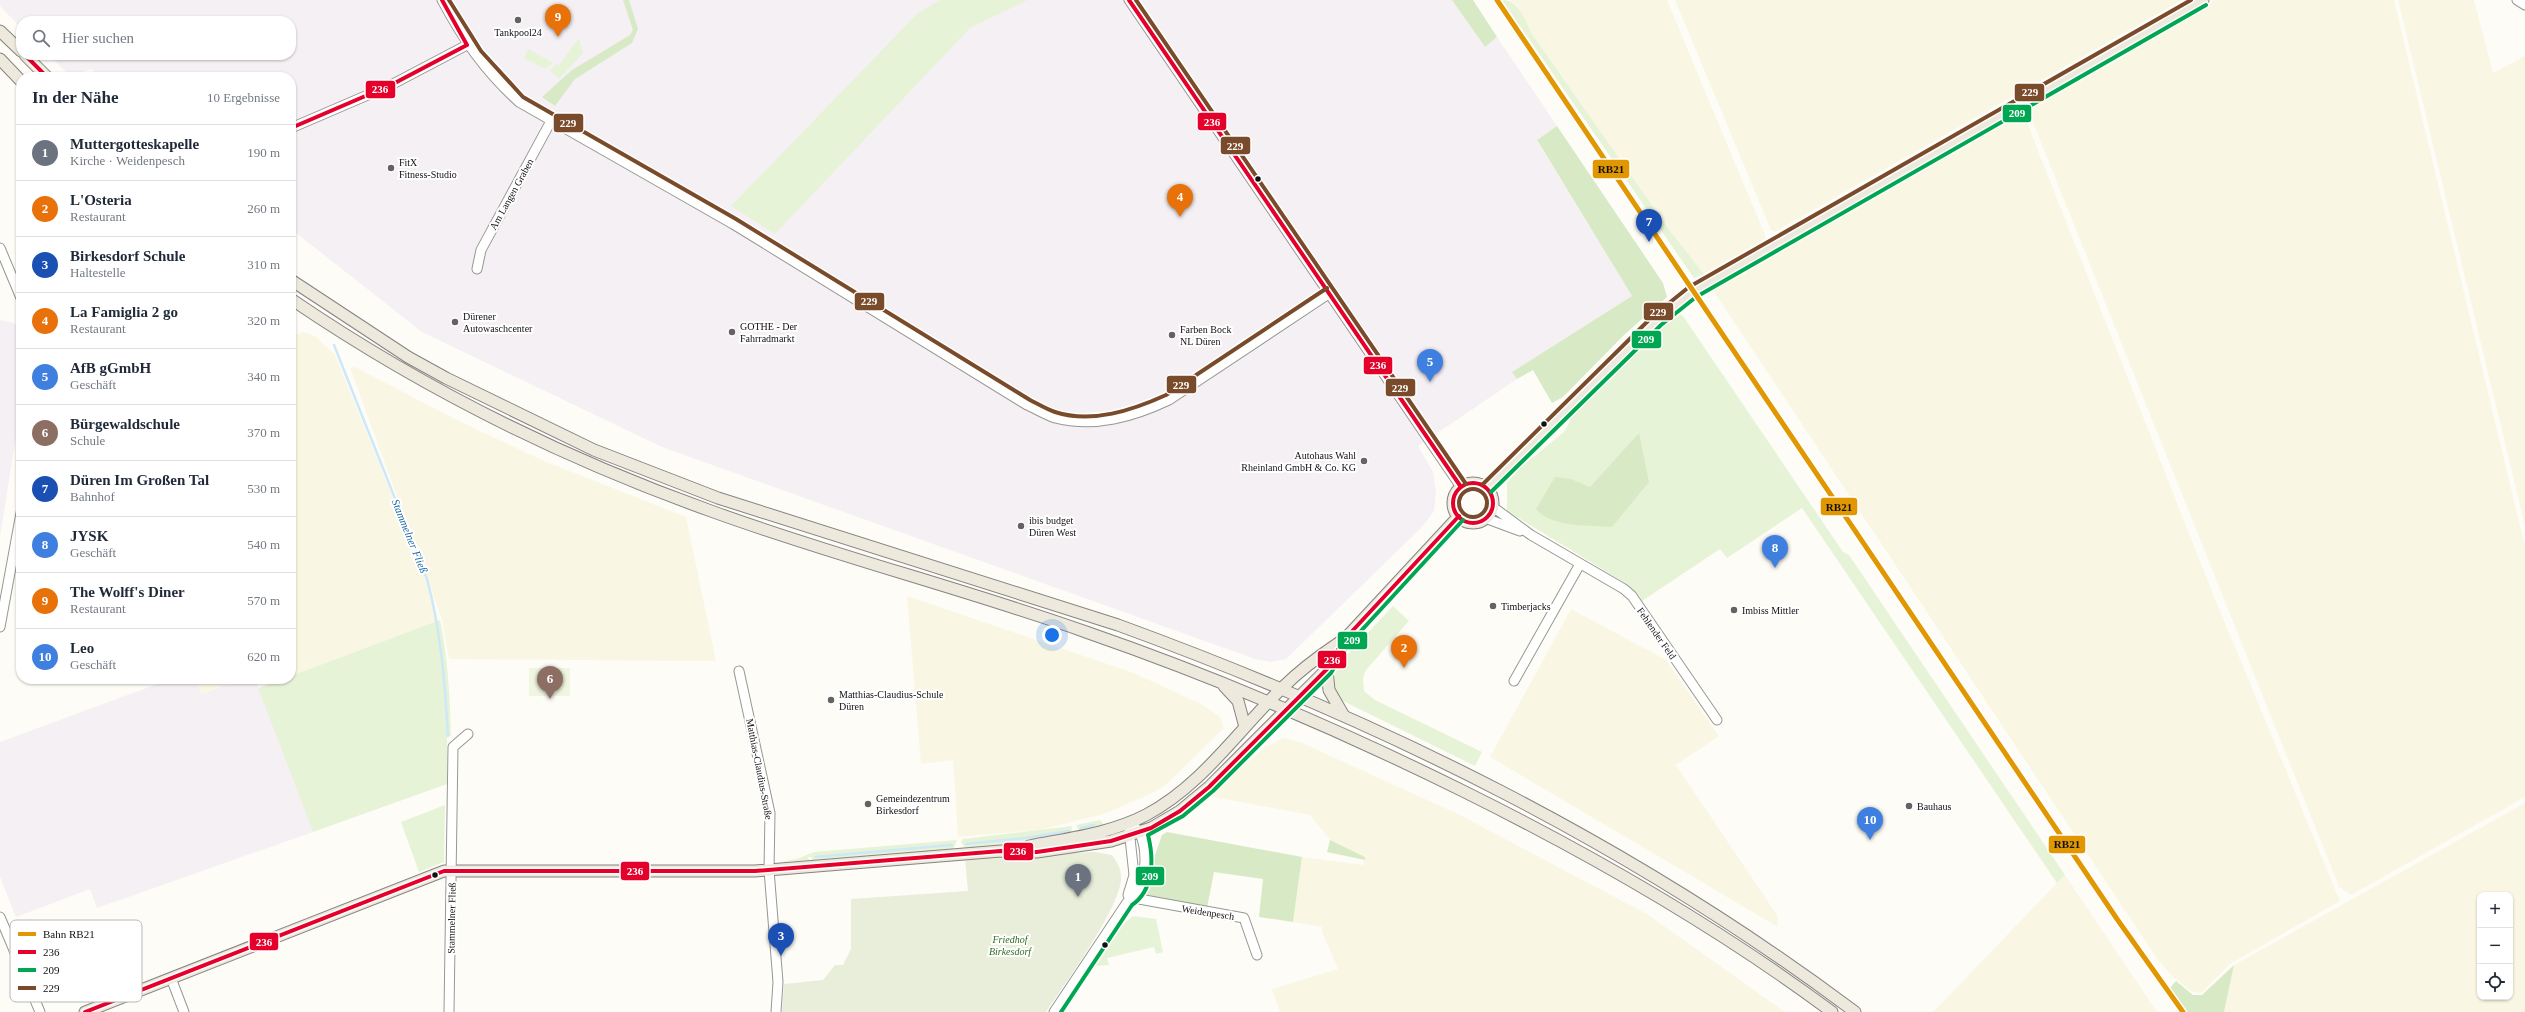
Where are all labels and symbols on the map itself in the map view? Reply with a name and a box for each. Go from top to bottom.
pin: 9 [545,4,571,37]
marker: Tankpool24 [513,15,523,25]
place label: Tankpool24 [494,27,542,38]
line badge: 236 [365,80,396,99]
text: 236 [372,83,389,95]
line badge: 229 [2014,83,2045,102]
text: 229 [2022,86,2039,98]
line badge: 209 [2002,104,2032,123]
text: 209 [2009,107,2026,119]
line badge: 236 [1197,112,1227,131]
line badge: 229 [553,113,584,133]
text: 236 [1204,116,1221,128]
text: 229 [560,117,577,129]
line badge: 229 [1220,136,1251,155]
text: 229 [1227,140,1244,152]
place label: FitX Fitness-Studio [399,157,457,180]
street label: Am Langen Graben [487,157,535,232]
line badge: RB21 [1592,159,1630,179]
marker: FitX Fitness-Studio [386,163,396,173]
text: RB21 [1598,163,1624,175]
unlabelled marker [1253,174,1263,184]
pin: 4 [1167,184,1193,217]
pin: 7 [1636,209,1662,242]
line badge: 229 [854,292,885,311]
text: 229 [861,295,878,307]
line badge: 229 [1643,302,1674,321]
text: 229 [1650,306,1667,318]
place label: Dürener Autowaschcenter [463,311,533,334]
marker: Dürener Autowaschcenter [450,317,460,327]
place label: GOTHE - Der Fahrradmarkt [740,321,798,344]
place label: Farben Bock NL Düren [1180,324,1231,347]
marker: GOTHE - Der Fahrradmarkt [727,327,737,337]
marker: Farben Bock NL Düren [1167,330,1177,340]
line badge: 209 [1631,330,1662,349]
text: 209 [1638,333,1655,345]
pin: 5 [1417,349,1443,382]
line badge: 236 [1363,356,1393,375]
text: 236 [1370,359,1387,371]
line badge: 229 [1166,375,1197,394]
line badge: 229 [1385,378,1416,397]
text: 229 [1173,379,1190,391]
text: 229 [1392,382,1409,394]
unlabelled marker [1539,419,1549,429]
place label: Autohaus Wahl Rheinland GmbH & Co. KG [1241,450,1356,473]
marker: Autohaus Wahl Rheinland GmbH & Co. KG [1359,456,1369,466]
water label: Stammelner Fließ [390,497,430,575]
line badge: RB21 [1820,497,1858,516]
text: RB21 [1826,501,1852,513]
place label: ibis budget Düren West [1029,515,1076,538]
marker: ibis budget Düren West [1016,521,1026,531]
pin: 8 [1762,535,1788,568]
marker: Timberjacks [1488,601,1498,611]
place label: Timberjacks [1501,601,1551,612]
street label: Fehlender Feld [1635,605,1678,661]
marker: Imbiss Mittler [1729,605,1739,615]
place label: Imbiss Mittler [1742,605,1800,616]
your location [1042,625,1062,645]
line badge: 209 [1337,631,1368,650]
text: 209 [1344,634,1361,646]
pin: 2 [1391,635,1417,668]
line badge: 236 [1317,650,1347,669]
text: 236 [1324,654,1341,666]
pin: 6 [537,666,563,699]
place label: Matthias-Claudius-Schule Düren [839,689,944,712]
marker: Matthias-Claudius-Schule Düren [826,695,836,705]
street label: Matthias-Claudius-Straße [744,718,775,821]
place label: Gemeindezentrum Birkesdorf [876,793,950,816]
marker: Gemeindezentrum Birkesdorf [863,799,873,809]
marker: Bauhaus [1904,801,1914,811]
place label: Bauhaus [1917,801,1952,812]
pin: 10 [1857,807,1883,840]
line badge: RB21 [2048,835,2086,854]
text: RB21 [2054,838,2080,850]
line badge: 236 [1003,842,1034,861]
text: 236 [1010,845,1027,857]
line badge: 236 [620,861,650,881]
pin: 1 [1065,864,1091,897]
text: 236 [627,865,644,877]
line badge: 209 [1135,866,1165,886]
unlabelled marker [430,870,440,880]
text: 209 [1142,870,1159,882]
street label: Stammelner Fließ [445,882,458,954]
street label: Weidenpesch [1181,903,1235,922]
legend [10,920,142,1002]
pin: 3 [768,923,794,956]
text: Bahn RB21 [43,928,95,940]
line badge: 236 [249,932,279,951]
park label: Friedhof Birkesdorf [989,934,1032,957]
text: 236 [256,936,273,948]
unlabelled marker [1100,940,1110,950]
text: 236 [43,946,60,958]
text: 209 [43,964,60,976]
text: 229 [43,982,60,994]

